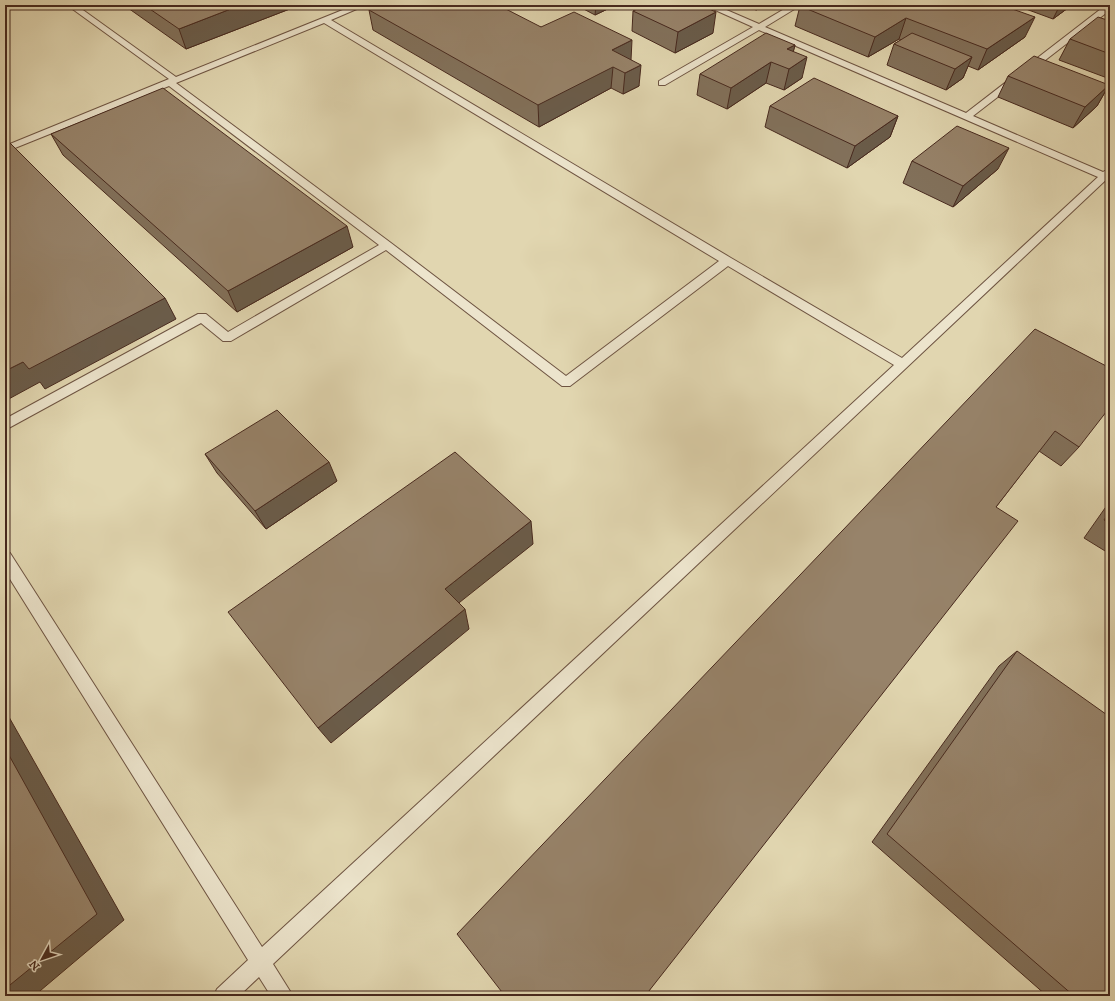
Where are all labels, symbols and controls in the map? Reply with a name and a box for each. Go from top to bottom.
north arrow [22,939,62,979]
text: N [27,957,43,973]

